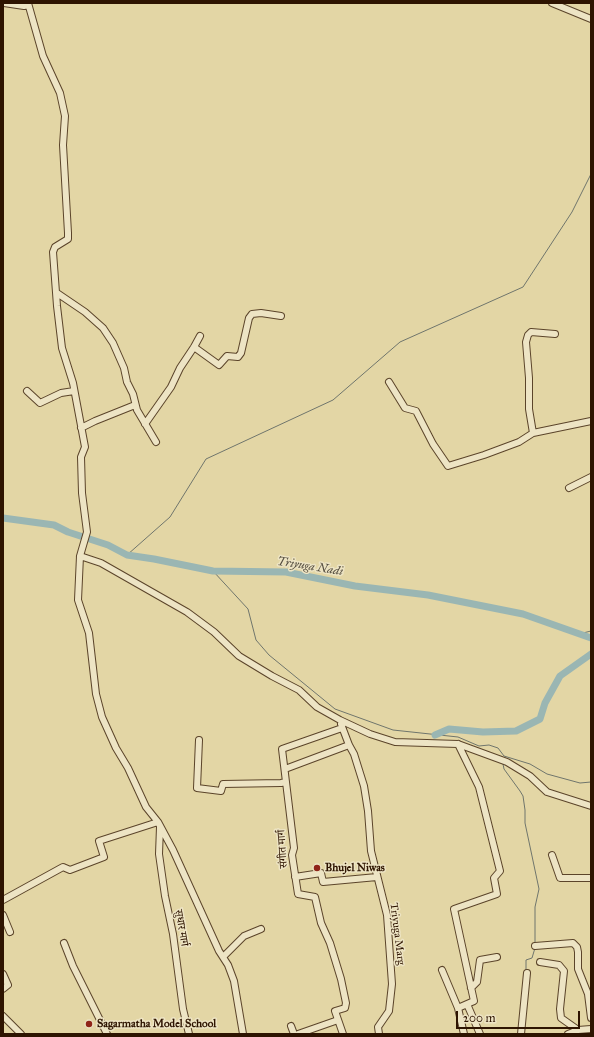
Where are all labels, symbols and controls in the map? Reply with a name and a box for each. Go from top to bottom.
water label: Triyuga Nadi [276,555,344,579]
street label: संगीत मार्ग [275,829,291,869]
place label: Bhujel Niwas [325,861,385,875]
marker: Bhujel Niwas [312,863,322,873]
street label: Triyuga Marg [387,902,407,966]
street label: सुधार मार्ग [171,909,191,947]
scale bar [458,1003,582,1029]
text: 200 m [463,1011,496,1025]
place label: Sagarmatha Model School [97,1017,216,1031]
marker: Sagarmatha Model School [84,1019,94,1029]

